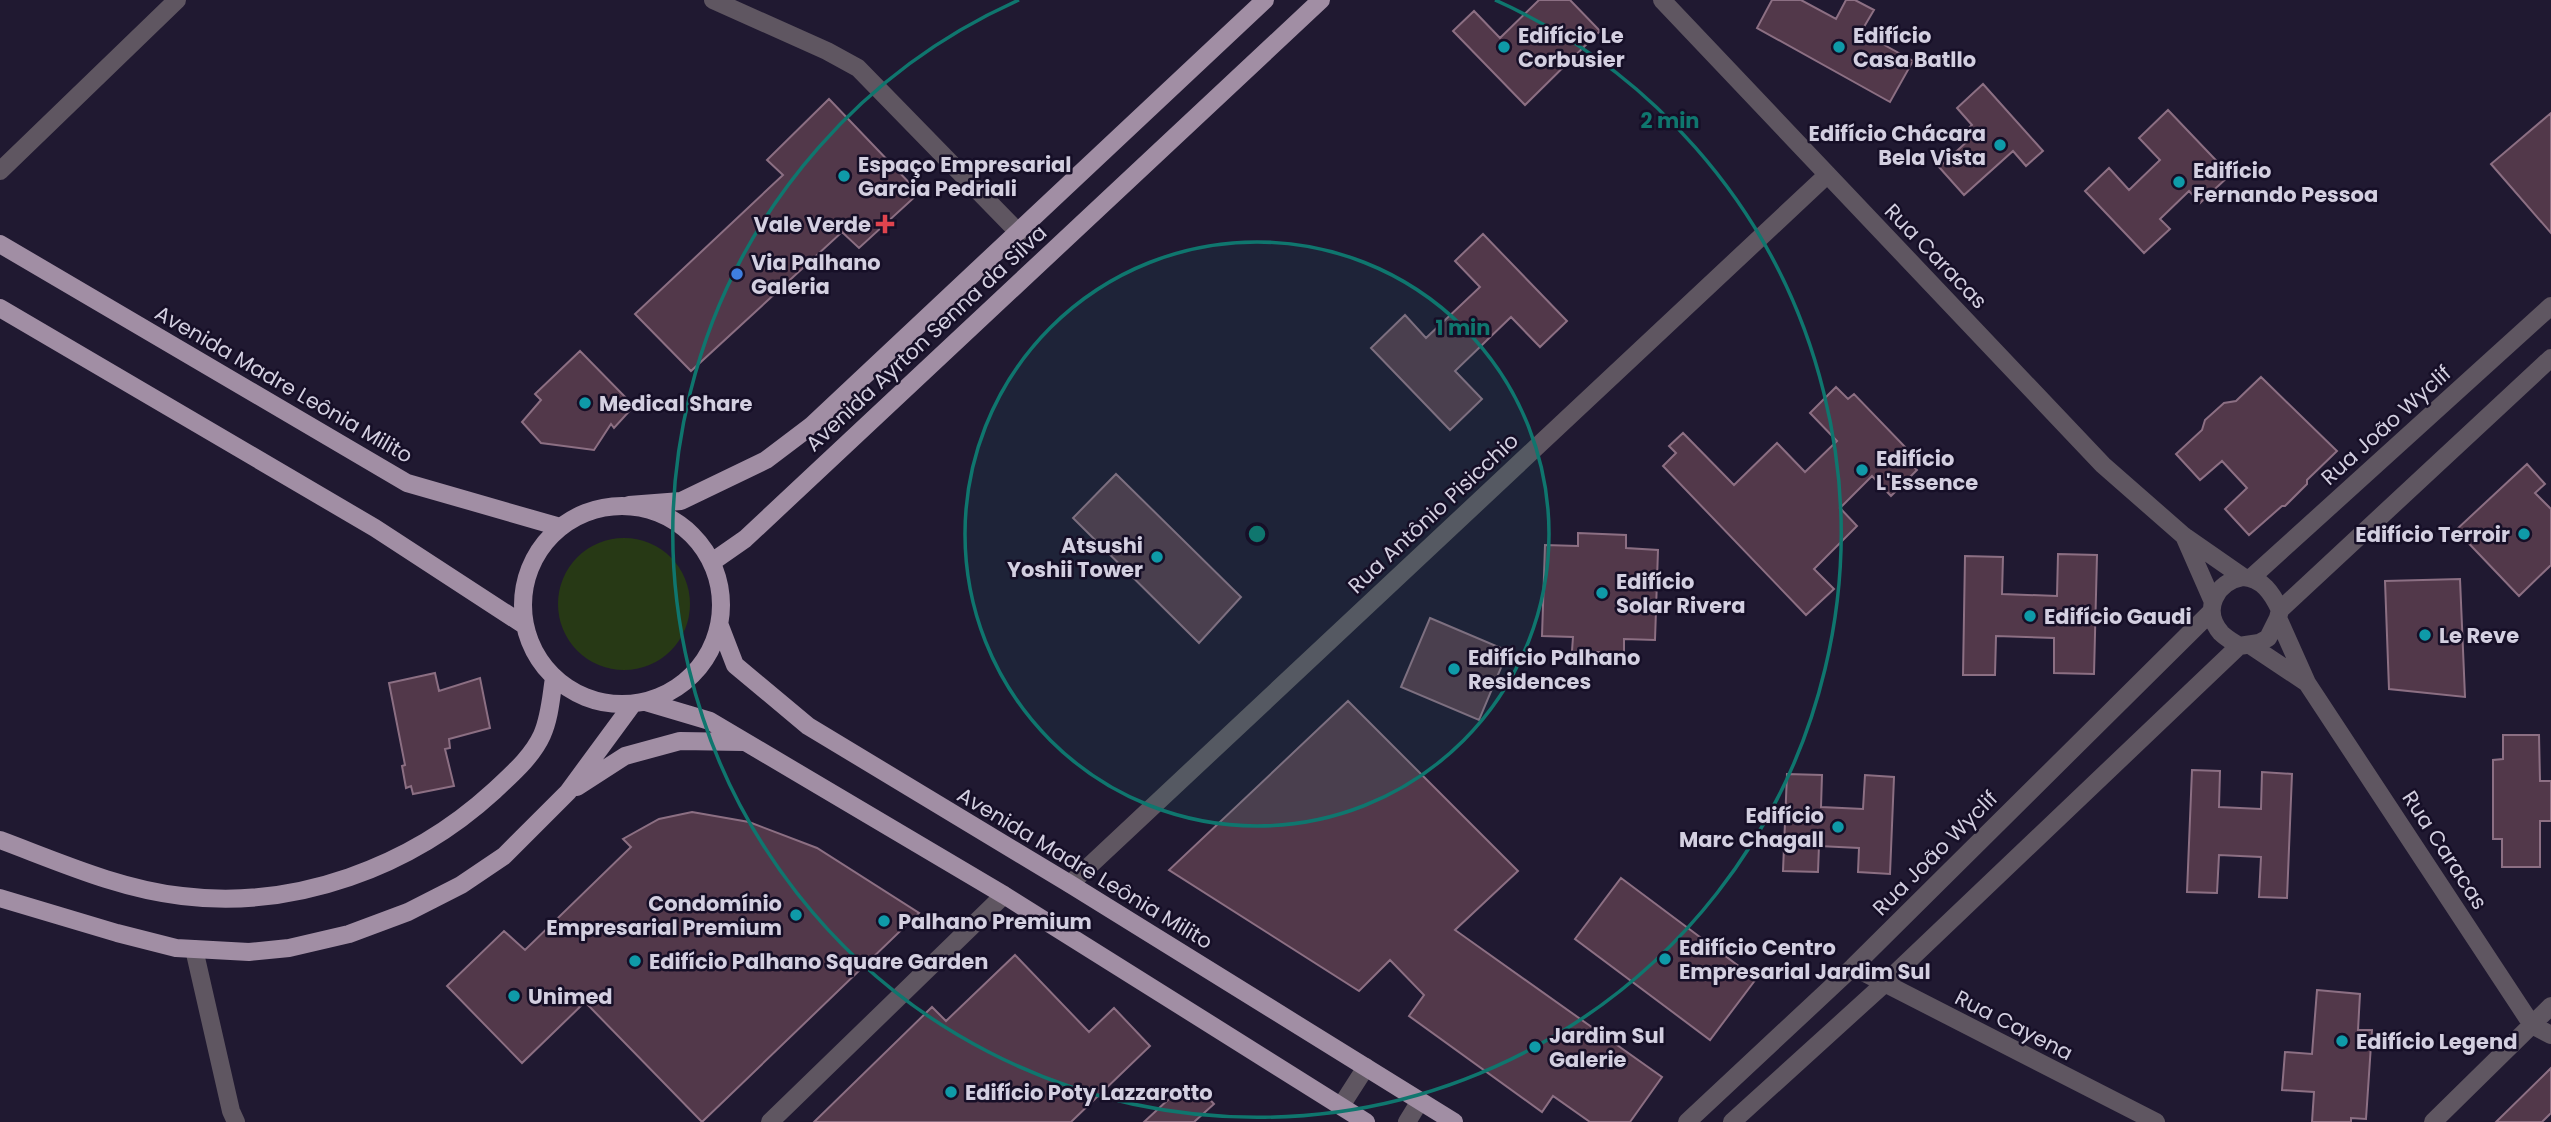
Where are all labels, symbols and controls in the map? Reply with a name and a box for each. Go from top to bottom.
place label: Edifício Le Corbusier [1518,21,1625,74]
place label: Edifício Casa Batllo [1853,21,1976,74]
marker: Edifício Le Corbusier [1496,39,1512,55]
marker: Edifício Casa Batllo [1831,39,1847,55]
text: 2 min [1640,106,1700,135]
place label: Edifício Chácara Bela Vista [1809,119,1986,172]
marker: Edifício Chácara Bela Vista [1992,137,2008,153]
place label: Espaço Empresarial Garcia Pedriali [858,150,1072,203]
place label: Edifício Fernando Pessoa [2193,156,2378,209]
marker: Espaço Empresarial Garcia Pedriali [836,168,852,184]
marker: Edifício Fernando Pessoa [2171,174,2187,190]
street label: Rua Caracas [1878,197,1994,315]
place label: Vale Verde [753,210,871,239]
marker: Vale Verde [877,216,893,232]
street label: Avenida Ayrton Senna da Silva [799,218,1053,458]
place label: Via Palhano Galeria [751,248,881,301]
marker: Via Palhano Galeria [729,266,745,282]
street label: Avenida Madre Leônia Milito [150,298,418,470]
text: 1 min [1436,313,1490,342]
street label: Rua João Wyclif [2315,359,2457,491]
place label: Medical Share [599,389,753,418]
marker: Medical Share [577,395,593,411]
street label: Rua Antônio Pisicchio [1341,426,1525,600]
place label: Edifício L'Essence [1876,444,1978,497]
marker: Edifício L'Essence [1854,462,1870,478]
place label: Edifício Terroir [2355,520,2510,549]
centre of rings [1245,522,1269,546]
marker: Edifício Terroir [2516,526,2532,542]
place label: Atsushi Yoshii Tower [1007,531,1143,584]
marker: Atsushi Yoshii Tower [1149,549,1165,565]
place label: Edifício Solar Rivera [1616,567,1745,620]
marker: Edifício Solar Rivera [1594,585,1610,601]
place label: Edifício Gaudi [2044,602,2192,631]
marker: Edifício Gaudi [2022,608,2038,624]
place label: Le Reve [2439,621,2519,650]
marker: Le Reve [2417,627,2433,643]
place label: Edifício Palhano Residences [1468,643,1640,696]
marker: Edifício Palhano Residences [1446,661,1462,677]
street label: Avenida Madre Leônia Milito [952,780,1218,956]
street label: Rua João Wyclif [1866,784,2004,922]
street label: Rua Caracas [2396,785,2494,915]
place label: Edifício Marc Chagall [1679,801,1824,854]
marker: Edifício Marc Chagall [1830,819,1846,835]
place label: Condomínio Empresarial Premium [546,889,782,942]
marker: Condomínio Empresarial Premium [788,907,804,923]
place label: Palhano Premium [898,907,1092,936]
marker: Palhano Premium [876,913,892,929]
place label: Edifício Centro Empresarial Jardim Sul [1679,933,1931,986]
place label: Edifício Palhano Square Garden [649,947,988,976]
marker: Edifício Centro Empresarial Jardim Sul [1657,951,1673,967]
marker: Edifício Palhano Square Garden [627,953,643,969]
place label: Unimed [528,982,613,1011]
street label: Rua Cayena [1950,983,2078,1067]
marker: Unimed [506,988,522,1004]
place label: Jardim Sul Galerie [1549,1021,1665,1074]
place label: Edifício Legend [2356,1027,2517,1056]
marker: Edifício Legend [2334,1033,2350,1049]
marker: Jardim Sul Galerie [1527,1039,1543,1055]
place label: Edifício Poty Lazzarotto [965,1078,1213,1107]
marker: Edifício Poty Lazzarotto [943,1084,959,1100]

